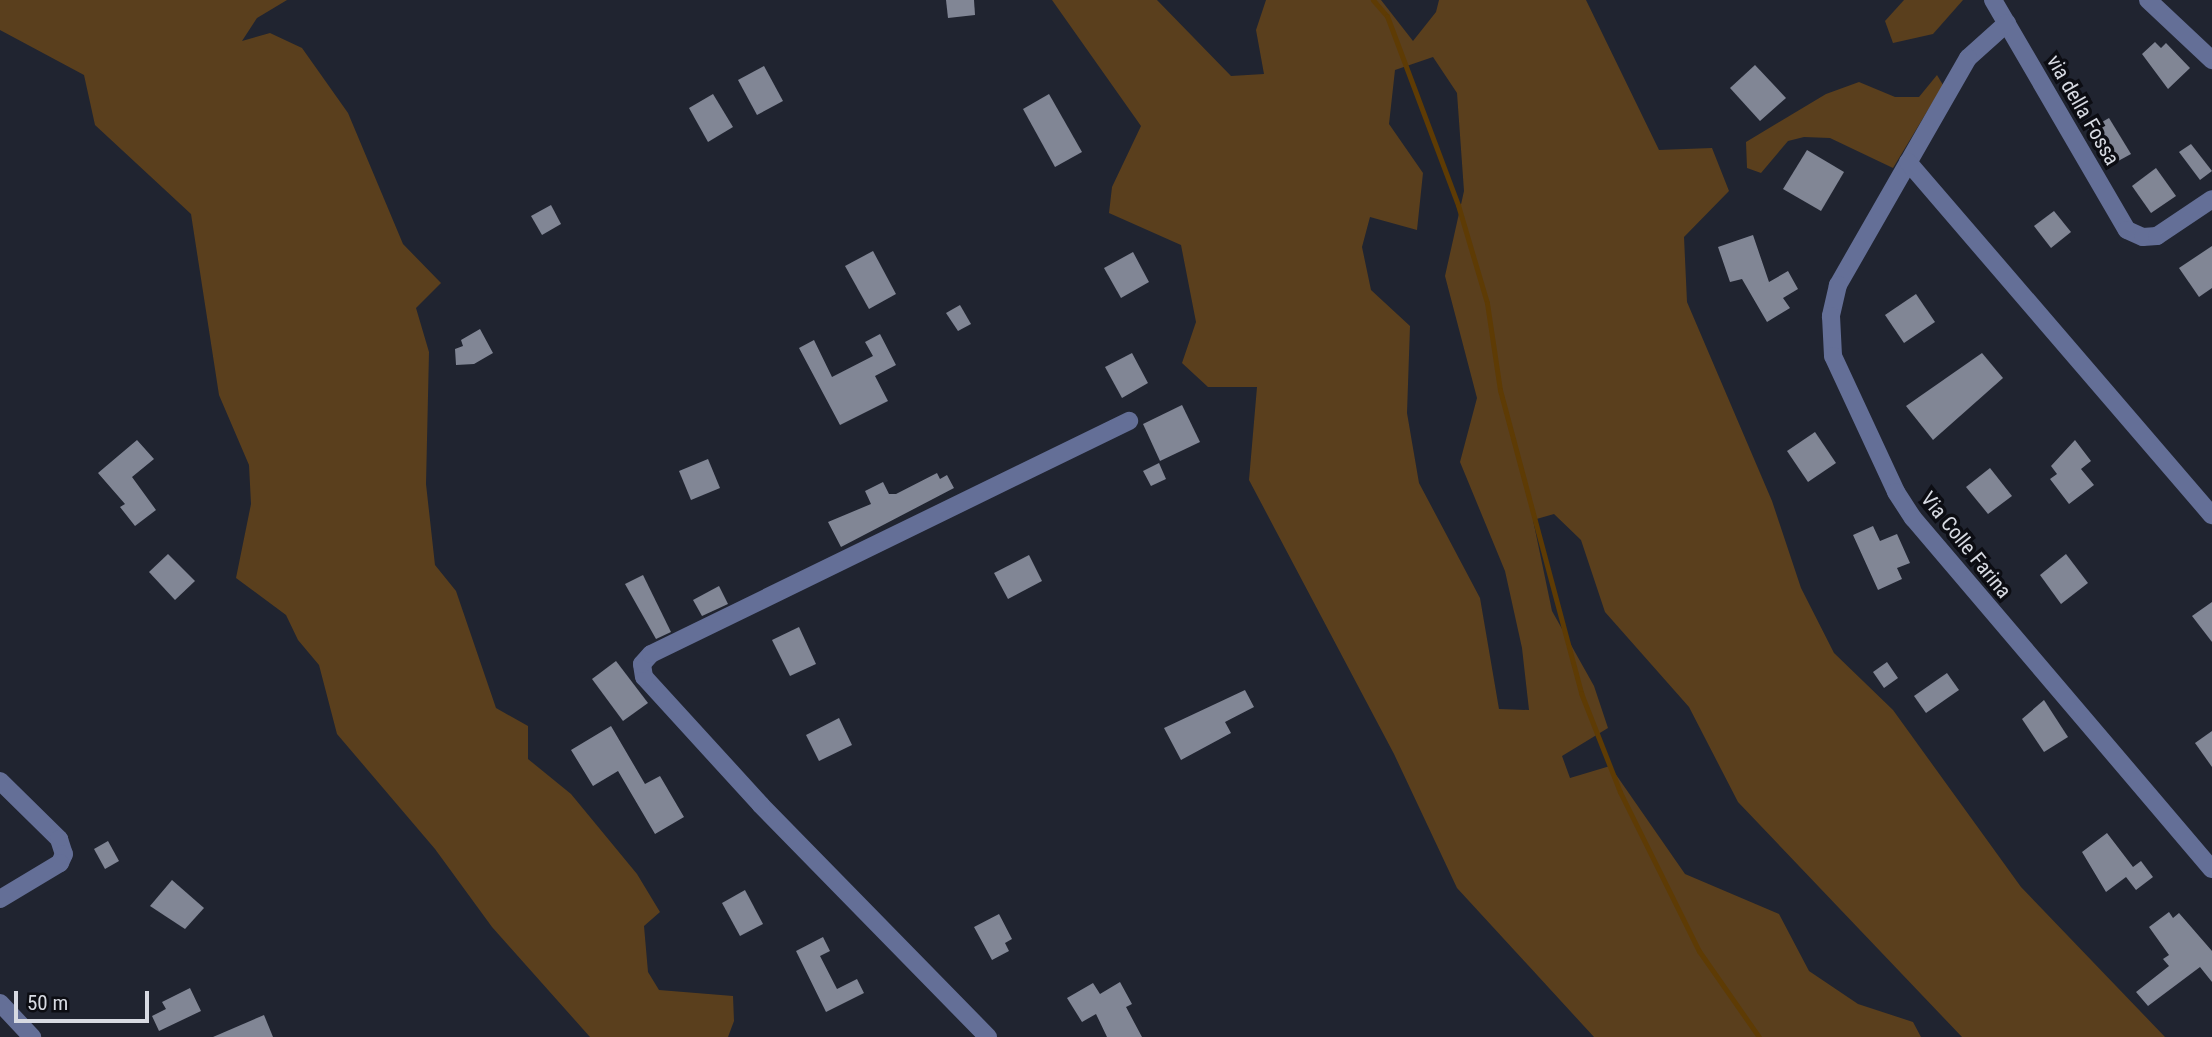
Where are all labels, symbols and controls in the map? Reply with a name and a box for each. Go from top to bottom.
street label: via della Fossa [2041,50,2125,170]
street label: Via Colle Farina [1915,487,2017,603]
scale bar [18,978,152,1022]
text: 50 m [27,991,68,1015]

